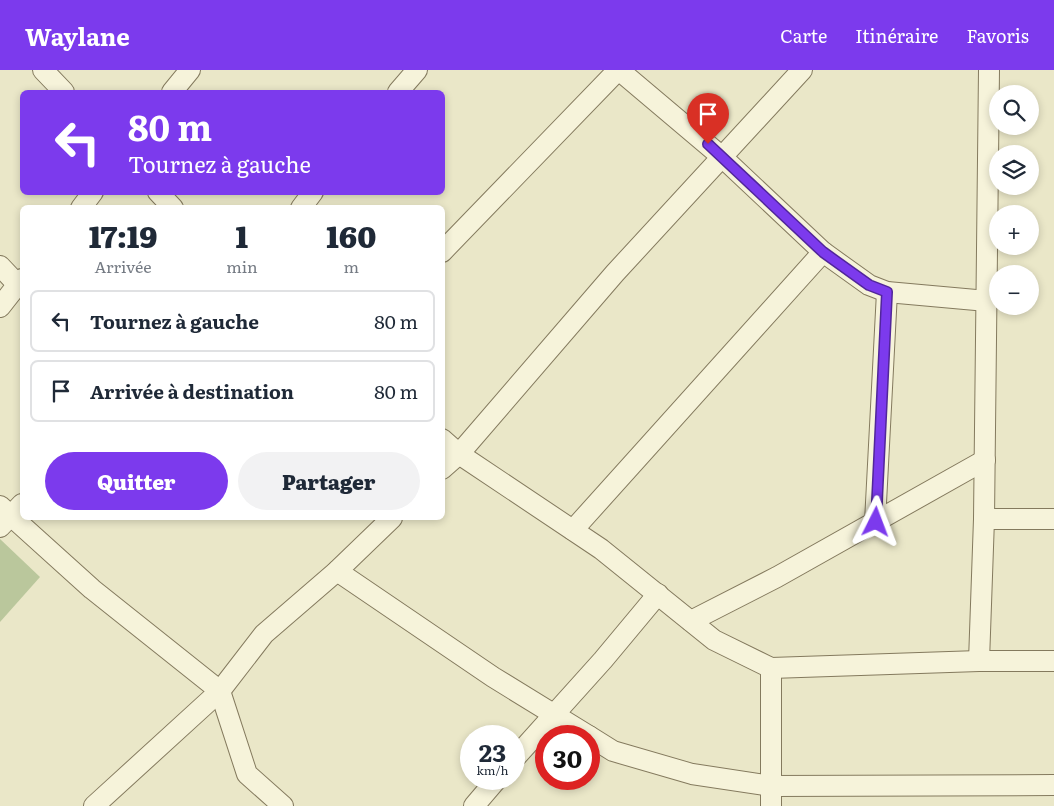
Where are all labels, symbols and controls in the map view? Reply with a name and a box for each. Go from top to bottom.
text: Waylane [25,18,130,53]
text: Carte [780,22,827,49]
text: Itinéraire [855,22,938,49]
text: Favoris [966,22,1029,49]
map controls [989,85,1039,315]
button: search [989,85,1039,135]
pin [687,93,729,144]
text: 80 m [128,100,212,152]
icon: arrive [694,100,722,128]
icon: left [45,110,110,175]
button: layers [989,145,1039,195]
text: Tournez à gauche [128,147,311,180]
button: + [989,205,1039,255]
text: 17:19 [89,213,157,257]
text: 1 [236,213,248,257]
text: 160 [326,213,376,257]
text: Arrivée [95,254,152,278]
text: min [226,254,258,278]
text: m [344,254,359,278]
button: − [989,265,1039,315]
icon: left [47,307,75,335]
text: Tournez à gauche [90,307,259,335]
text: 80 m [374,307,418,335]
icon: arrive [47,377,75,405]
text: Arrivée à destination [90,377,294,405]
text: 80 m [374,377,418,405]
button: Quitter [45,452,228,510]
button: Partager [238,452,420,510]
position arrow [849,495,901,547]
speed limit sign: 30 [535,725,600,790]
text: 23 [479,733,506,770]
text: km/h [477,761,508,779]

